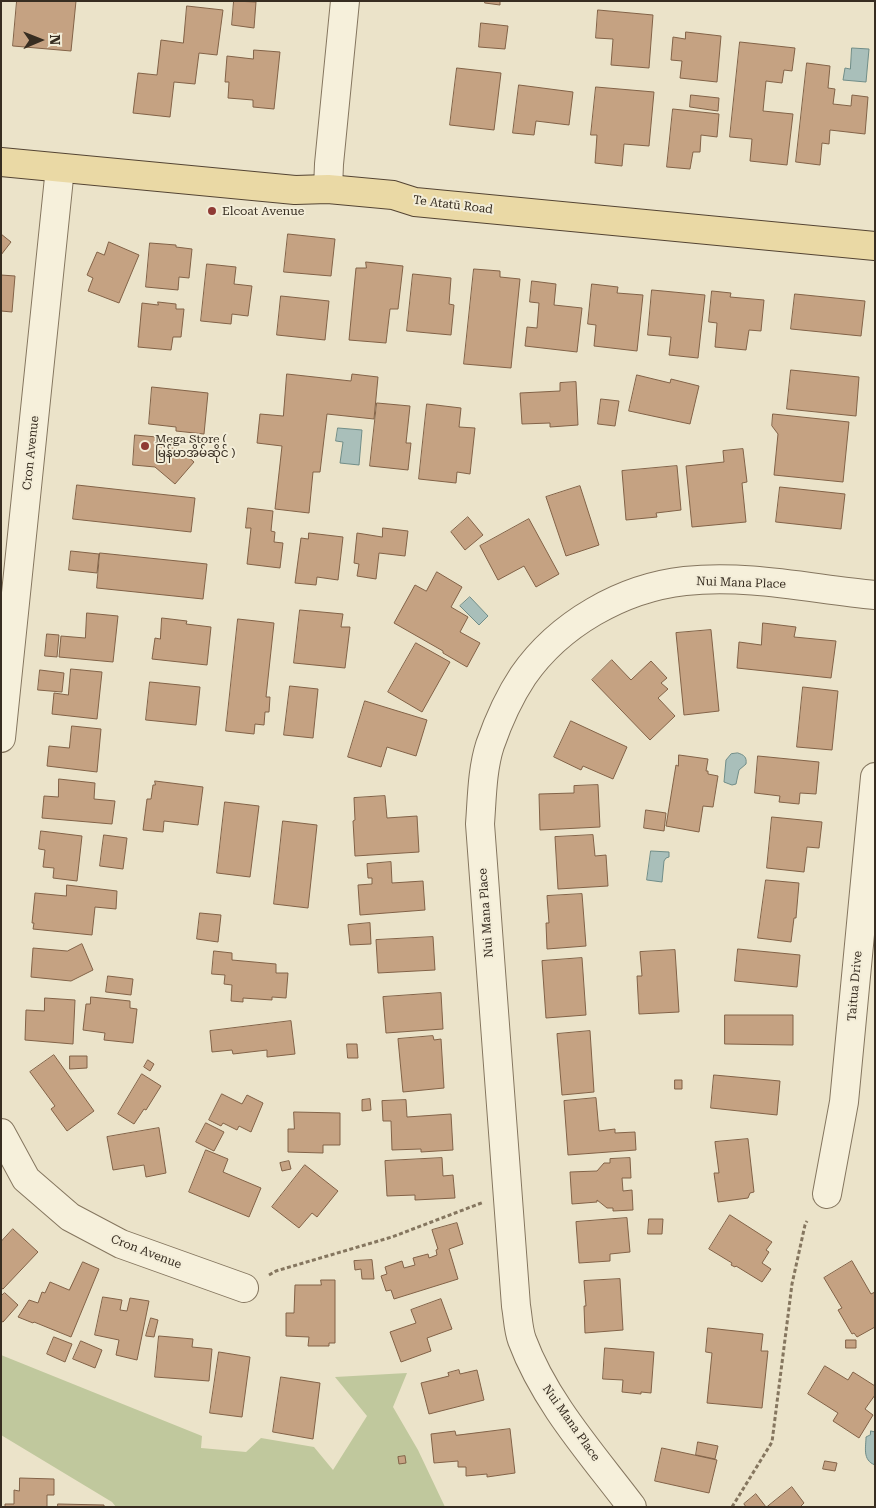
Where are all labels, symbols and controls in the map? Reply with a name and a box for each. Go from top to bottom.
north arrow [15,15,65,65]
text: N [47,34,63,45]
street label: Te Atatū Road [412,193,494,217]
place label: Elcoat Avenue [222,204,304,218]
marker: Elcoat Avenue [206,205,218,217]
street label: Cron Avenue [20,415,42,491]
place label: Mega Store ( မြန်မာအိမ်ဆိုင် ) [155,432,235,460]
marker: Mega Store ( မြန်မာအိမ်ဆိုင် ) [139,440,151,452]
street label: Nui Mana Place [696,574,786,592]
street label: Nui Mana Place [476,868,496,958]
street label: Taitua Drive [845,950,865,1022]
street label: Cron Avenue [109,1232,183,1272]
street label: Nui Mana Place [539,1382,603,1464]

